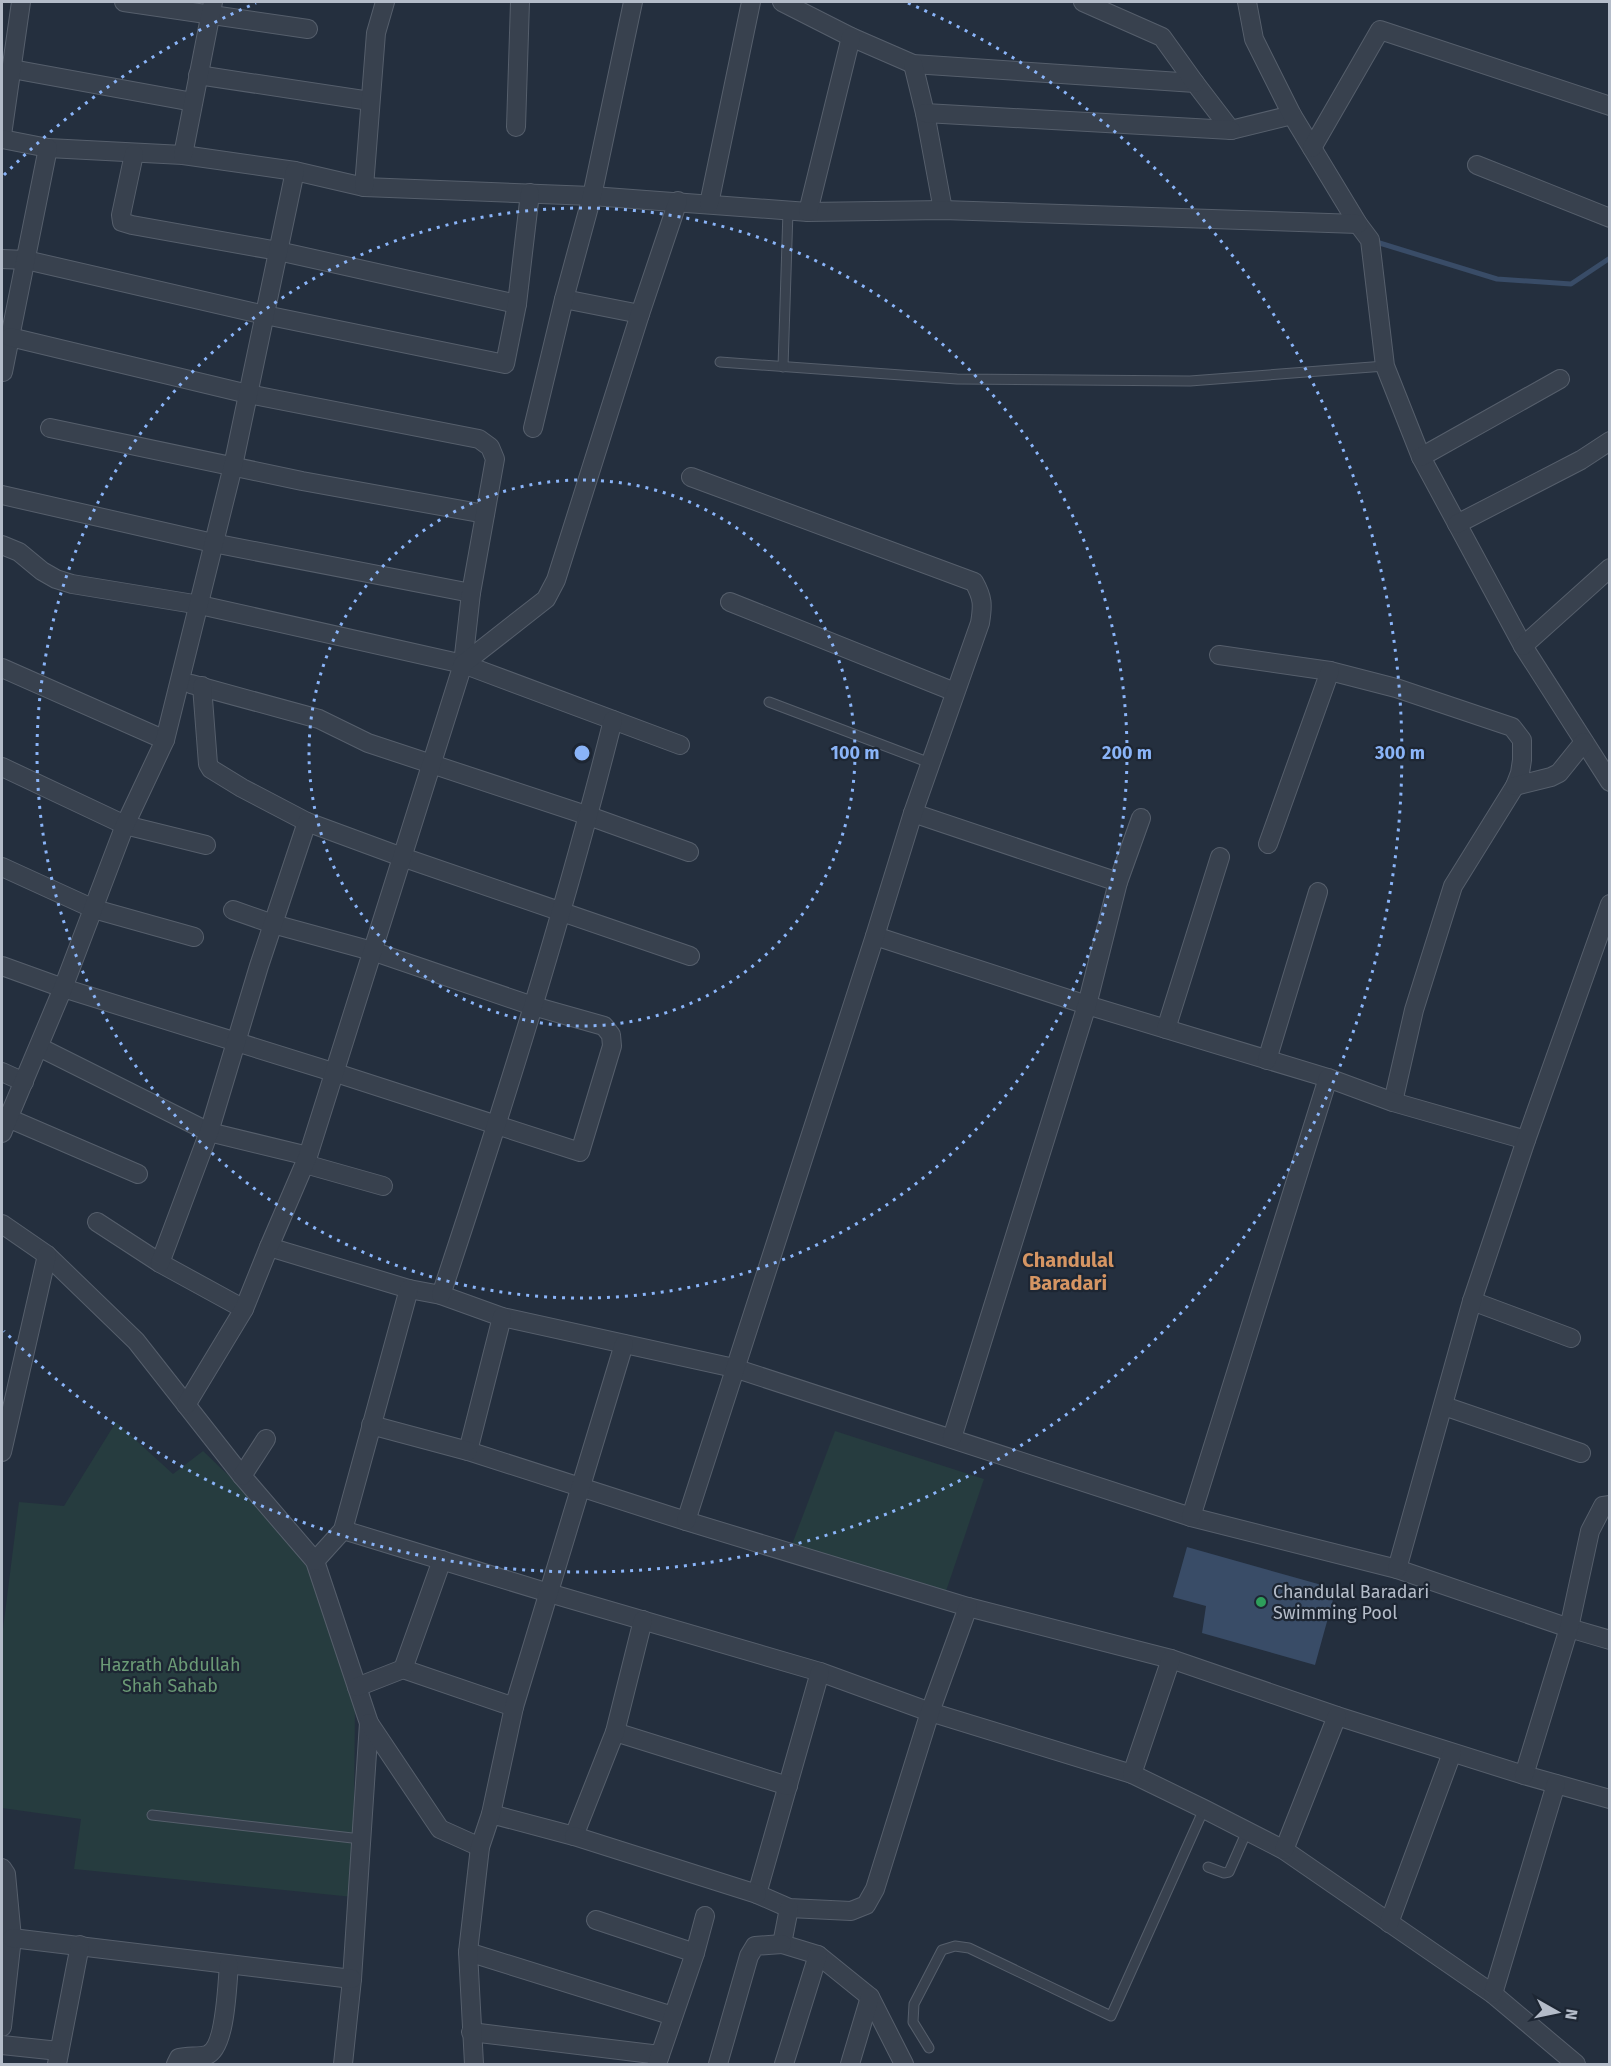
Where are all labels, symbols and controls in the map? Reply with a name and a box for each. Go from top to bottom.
text: 100 m [831,742,879,764]
text: 200 m [1102,742,1152,764]
text: 300 m [1374,742,1425,764]
centre of rings [572,743,592,763]
district label: Chandulal Baradari [1022,1248,1114,1295]
place label: Chandulal Baradari Swimming Pool [1273,1581,1429,1624]
marker: Chandulal Baradari Swimming Pool [1254,1595,1268,1609]
park label: Hazrath Abdullah Shah Sahab [100,1654,240,1697]
north arrow [1527,1982,1587,2042]
text: N [1561,2008,1582,2021]

